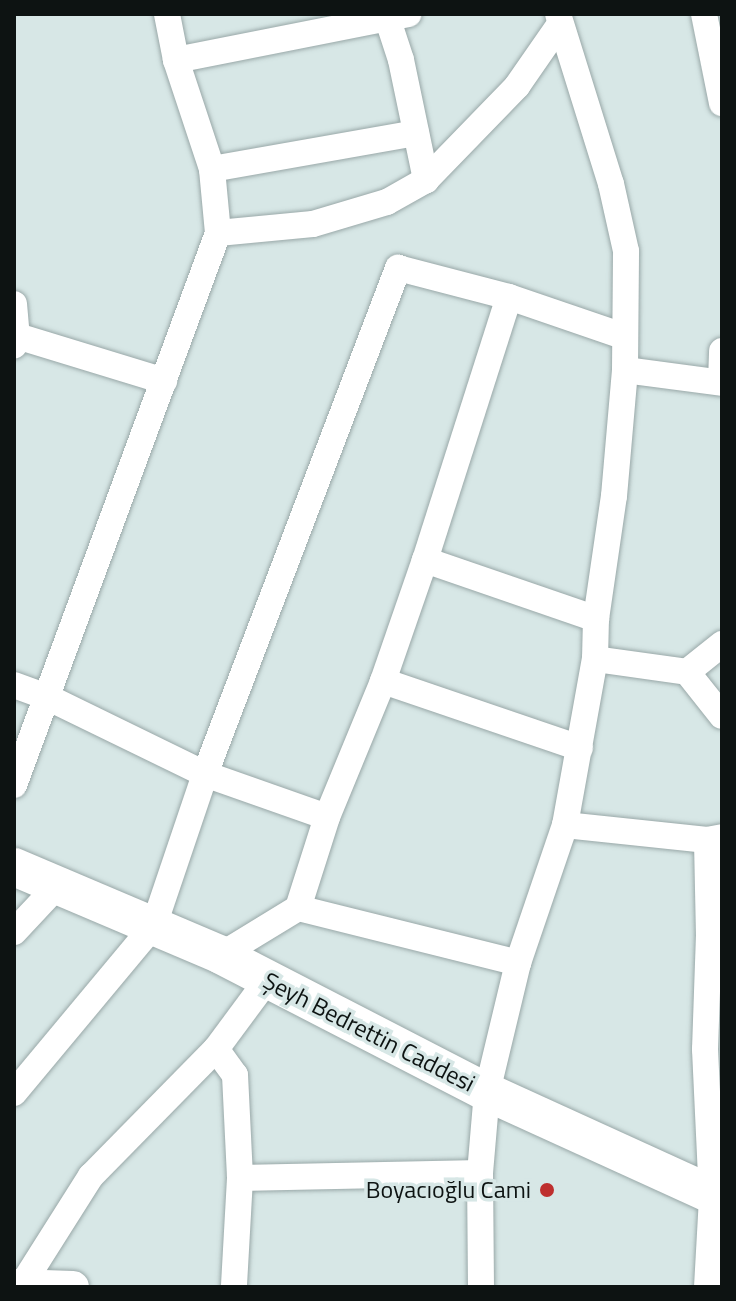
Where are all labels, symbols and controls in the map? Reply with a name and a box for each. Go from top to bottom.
street label: Şeyh Bedrettin Caddesi [258,966,480,1098]
place label: Boyacıoğlu Cami [366,1176,531,1204]
marker: Boyacıoğlu Cami [538,1181,556,1199]

